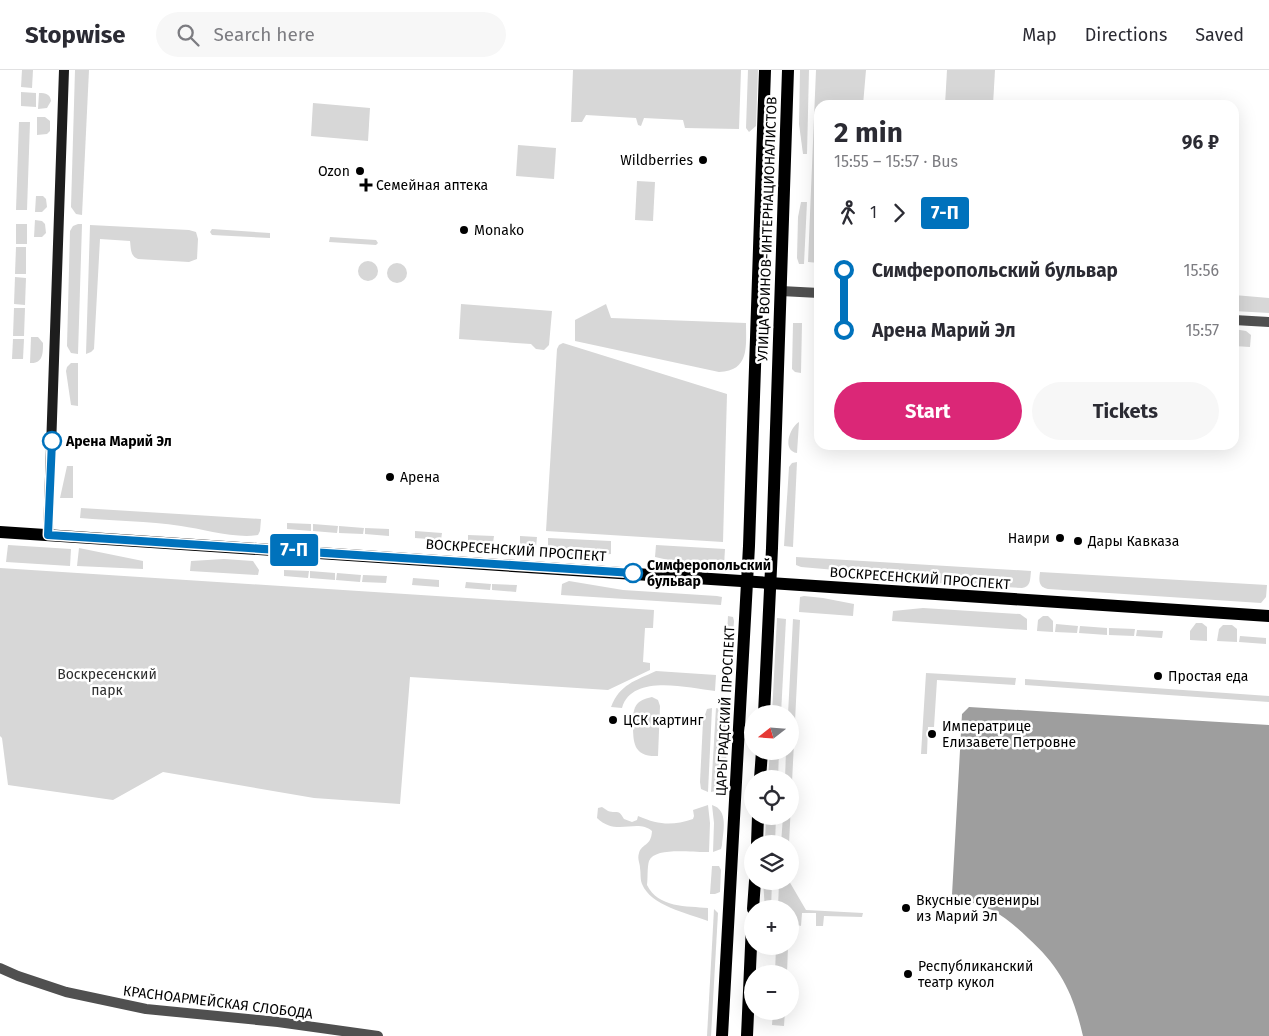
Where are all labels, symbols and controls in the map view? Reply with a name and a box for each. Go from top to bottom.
search box [156,12,506,57]
text: Stopwise [25,21,126,49]
icon: search [174,21,202,49]
text: Search here [214,23,315,46]
text: Map [1022,24,1057,46]
text: Directions [1085,24,1167,46]
text: Saved [1195,24,1244,46]
street label: УЛИЦА ВОИНОВ-ИНТЕРНАЦИОНАЛИСТОВ [754,96,781,362]
text: 2 min [834,116,903,149]
text: 96 ₽ [1182,131,1219,154]
place label: Wildberries [620,152,693,169]
text: 15:55 – 15:57 · Bus [834,152,958,171]
marker: Wildberries [697,154,709,166]
place label: Ozon [318,163,350,180]
marker: Ozon [354,165,366,177]
place label: Семейная аптека [376,177,488,194]
marker: Семейная аптека [360,179,372,191]
icon: walk [834,199,862,227]
icon: forward [885,199,913,227]
text: 7-П [931,202,959,224]
text: 1 [870,203,877,222]
place label: Monako [474,222,524,239]
marker: Monako [458,224,470,236]
text: Симферопольский бульвар [872,259,1118,282]
text: 15:56 [1184,261,1219,280]
text: Арена Марий Эл [872,319,1016,342]
text: 15:57 [1185,321,1219,340]
button: Start [834,382,1022,440]
button: Tickets [1032,382,1219,440]
marker: Арена Марий Эл [42,431,62,451]
place label: Арена Марий Эл [65,433,172,450]
place label: Арена [400,469,440,486]
marker: Арена [384,471,396,483]
place label: Наири [1008,530,1050,547]
marker: Наири [1054,532,1066,544]
place label: Дары Кавказа [1087,533,1179,550]
line badge: 7-П [265,534,323,566]
marker: Дары Кавказа [1072,535,1084,547]
street label: ВОСКРЕСЕНСКИЙ ПРОСПЕКТ [425,536,608,565]
text: 7-П [280,539,308,561]
place label: Симферопольский бульвар [647,557,771,590]
marker: Симферопольский бульвар [623,563,643,583]
street label: ВОСКРЕСЕНСКИЙ ПРОСПЕКТ [829,564,1012,593]
street label: ЦАРЬГРАДСКИЙ ПРОСПЕКТ [713,624,739,797]
park label: Воскресенский парк [57,666,157,699]
place label: Простая еда [1168,668,1248,685]
marker: Простая еда [1152,670,1164,682]
north arrow [744,705,799,760]
map controls [744,705,799,1020]
place label: ЦСК картинг [623,712,704,729]
marker: ЦСК картинг [607,714,619,726]
place label: Императрице Елизавете Петровне [942,718,1076,751]
marker: Императрице Елизавете Петровне [926,728,938,740]
button: locate [744,770,799,825]
button: layers [744,835,799,890]
place label: Вкусные сувениры из Марий Эл [916,892,1040,925]
button: + [744,900,799,955]
marker: Вкусные сувениры из Марий Эл [900,902,912,914]
place label: Республиканский театр кукол [918,958,1033,991]
button: − [744,965,799,1020]
marker: Республиканский театр кукол [902,968,914,980]
street label: КРАСНОАРМЕЙСКАЯ СЛОБОДА [122,982,314,1023]

